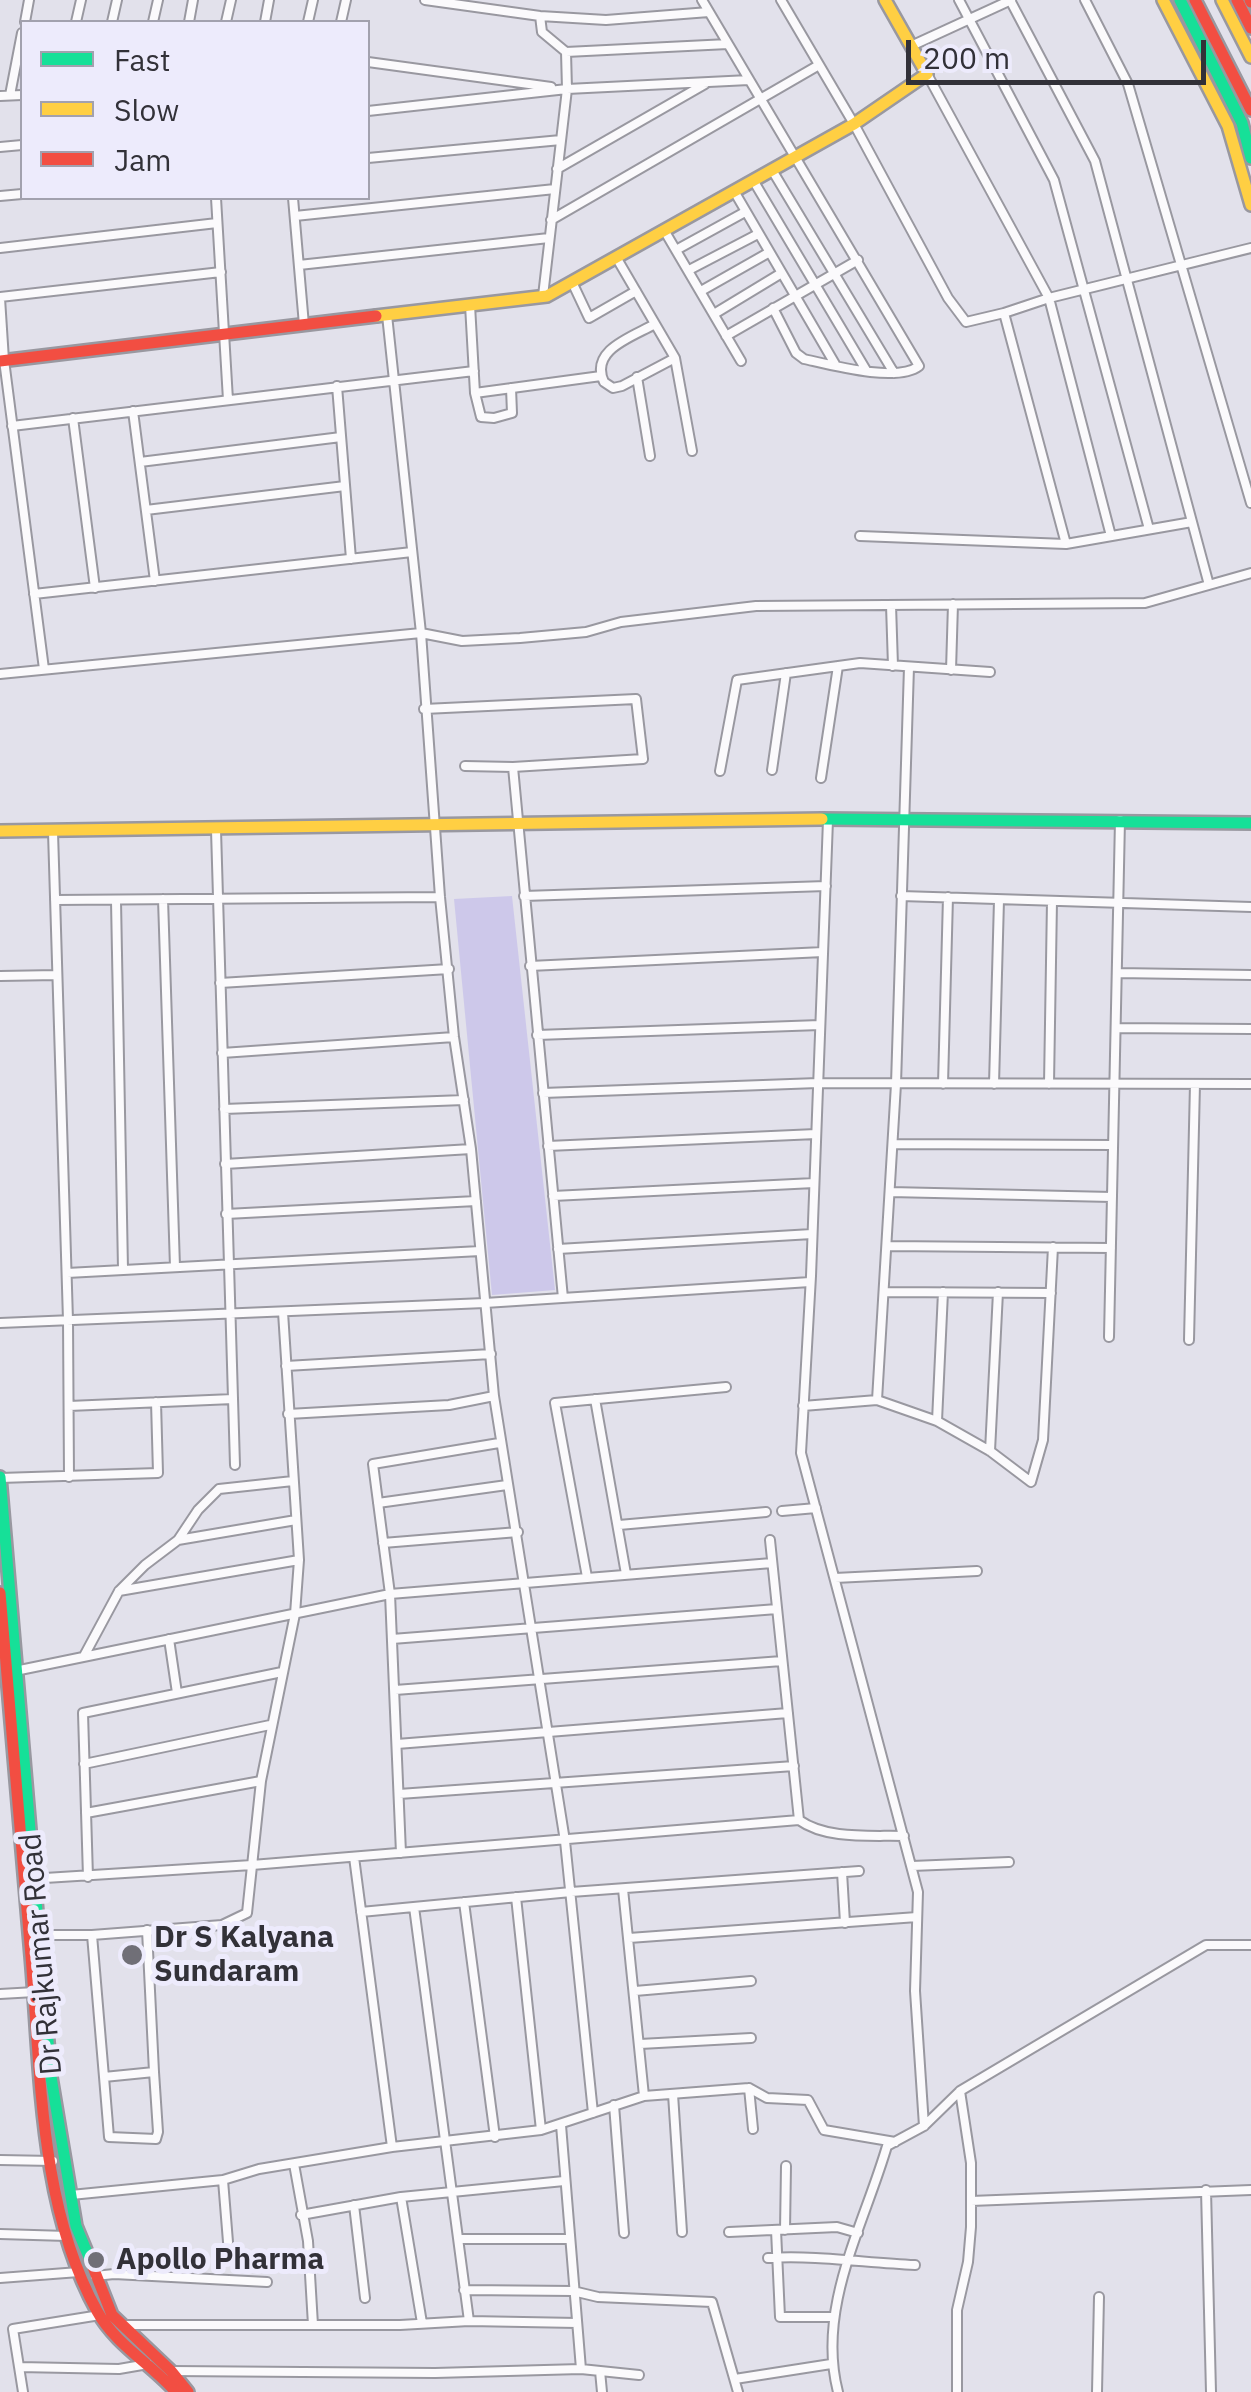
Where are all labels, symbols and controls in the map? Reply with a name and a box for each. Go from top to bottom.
legend [20,20,370,200]
scale bar [911,20,1211,82]
text: 200 m [923,38,1010,77]
text: Fast [114,40,171,79]
text: Slow [114,90,179,129]
text: Jam [114,140,172,179]
street label: Dr Rajkumar Road [14,1832,70,2076]
place label: Dr S Kalyana Sundaram [154,1920,334,1990]
marker: Dr S Kalyana Sundaram [119,1942,145,1968]
place label: Apollo Pharma [116,2242,324,2278]
marker: Apollo Pharma [85,2249,107,2271]

